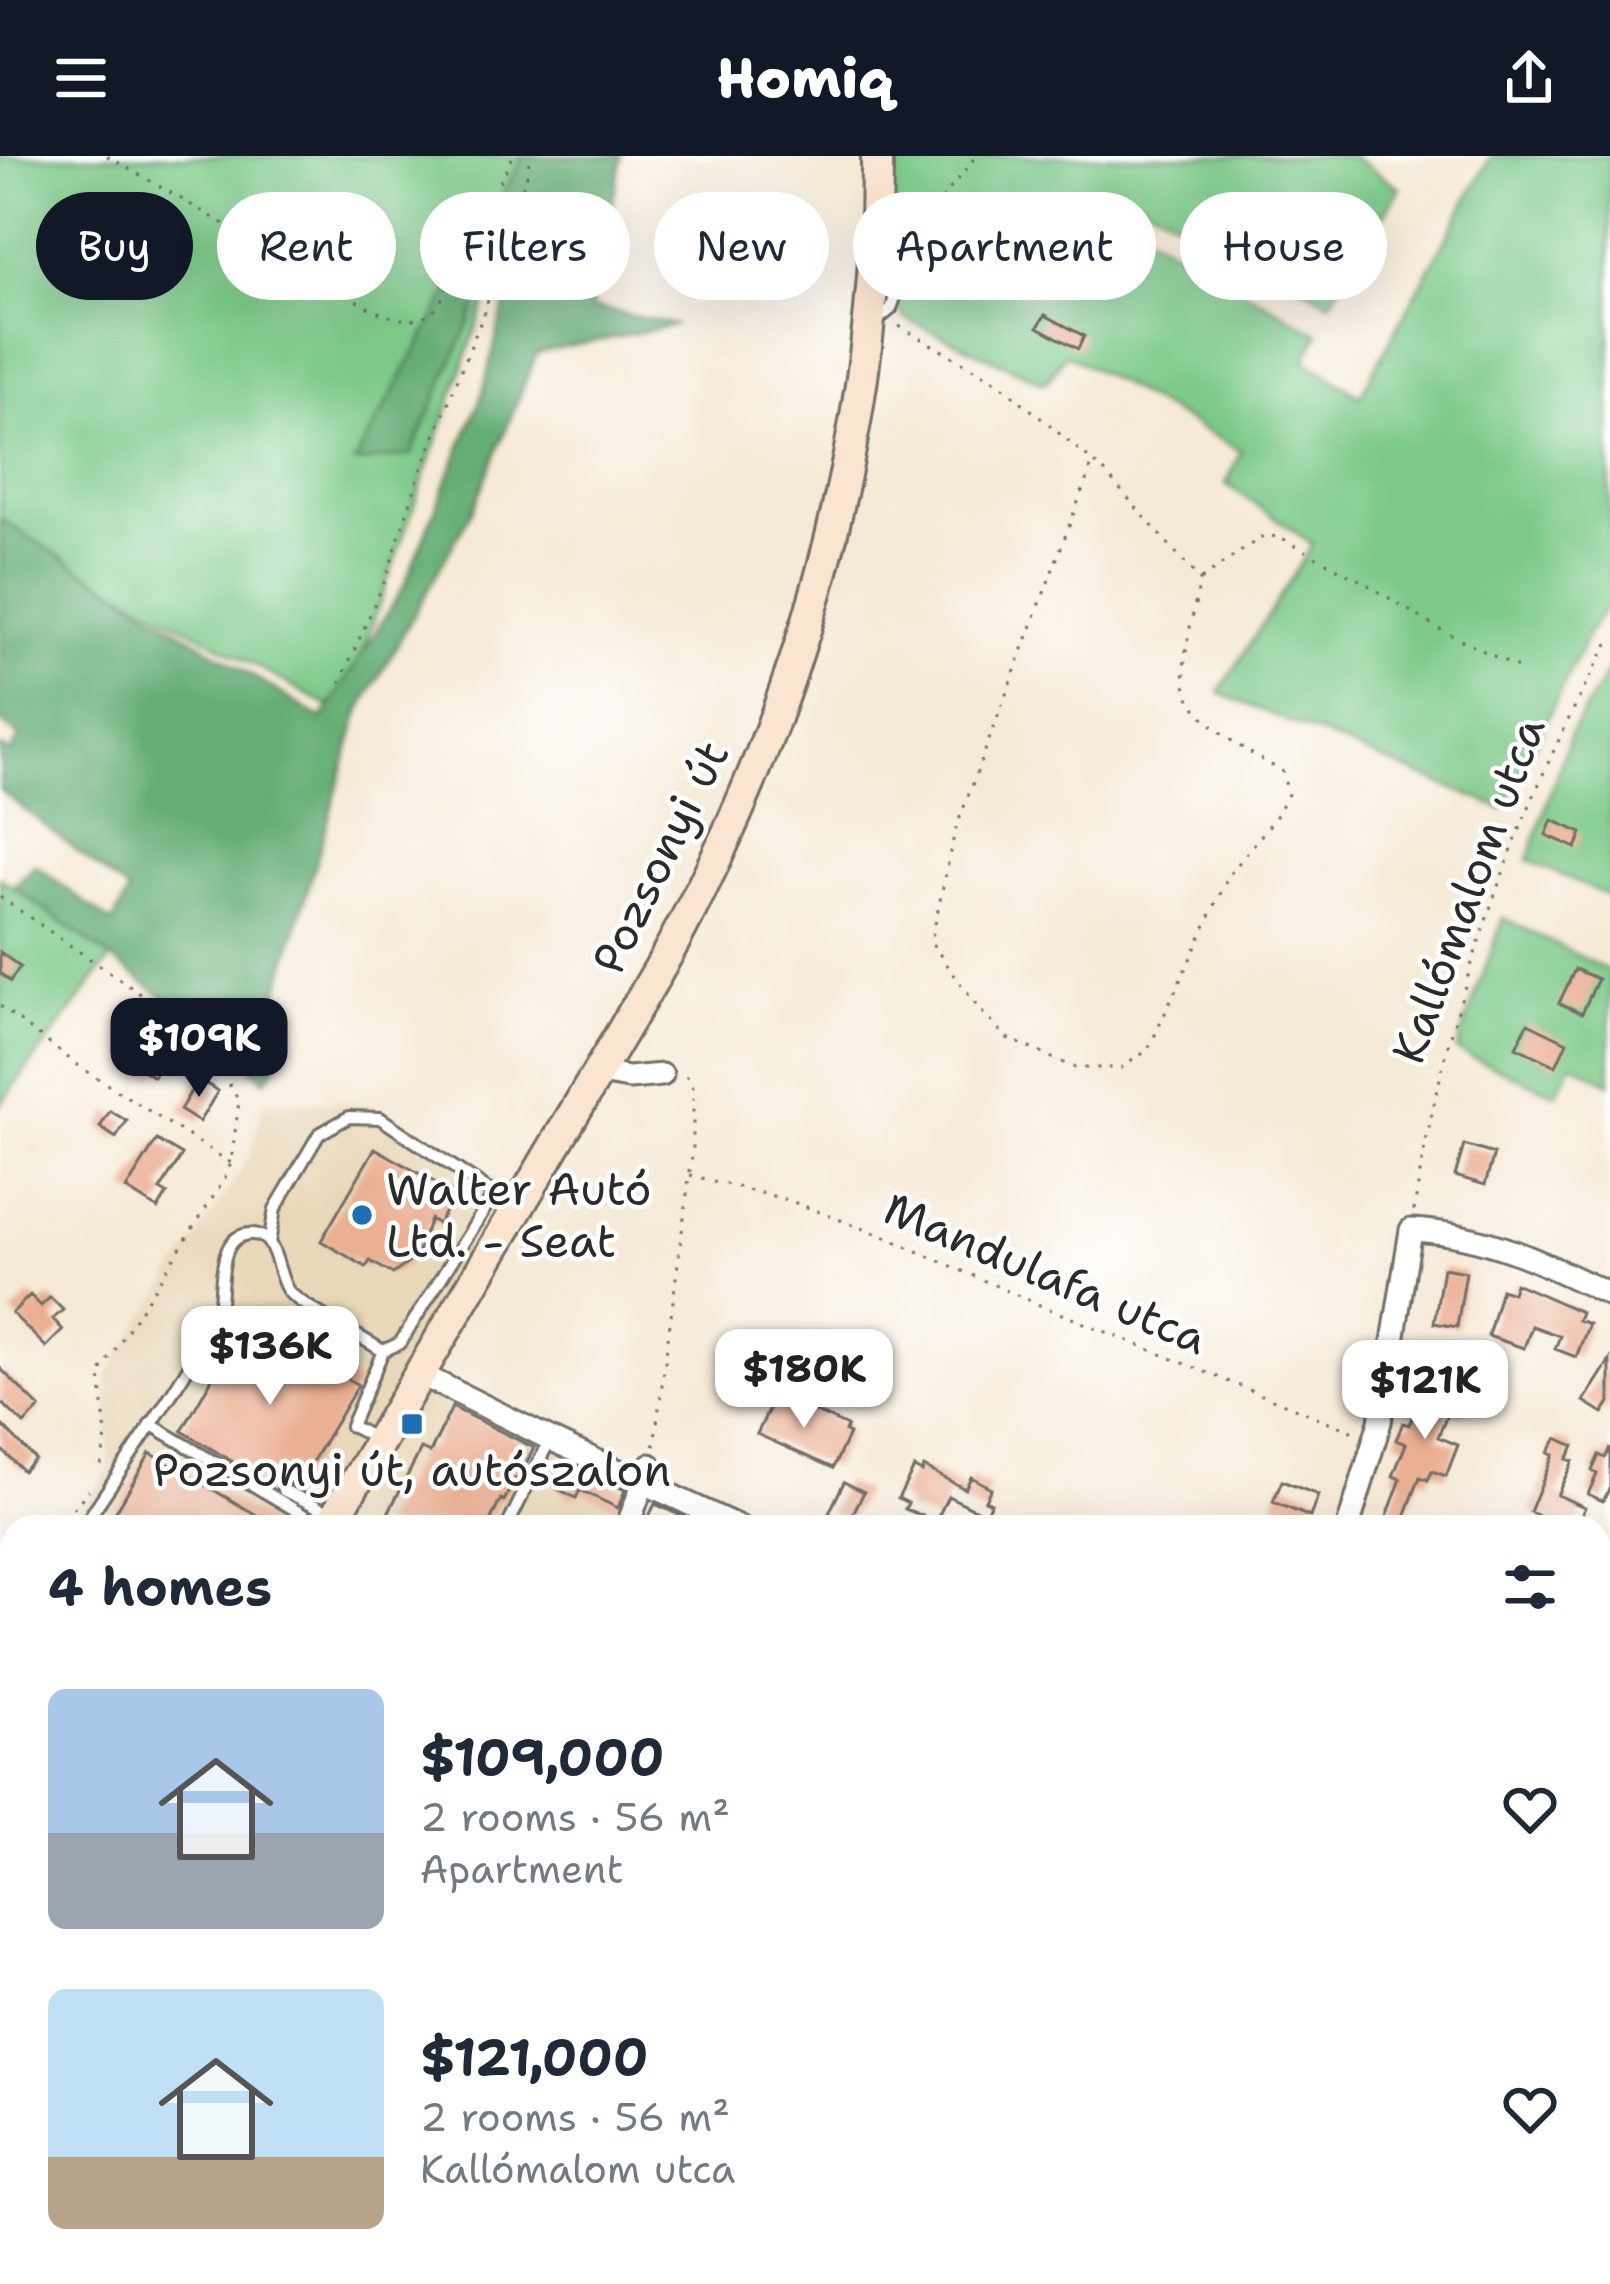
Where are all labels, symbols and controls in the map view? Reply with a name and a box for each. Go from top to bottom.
text: Homiq [717,42,893,114]
icon: menu [48,45,114,111]
icon: share [1496,45,1562,111]
chip: Buy [36,192,193,300]
chip: Rent [217,192,396,300]
chip: Filters [420,192,630,300]
chip: New [654,192,829,300]
chip: Apartment [853,192,1156,300]
chip: House [1180,192,1387,300]
street label: Kallómalom utca [1378,709,1558,1071]
street label: Pozsonyi út [578,731,742,983]
pin: $109K [115,998,283,1100]
text: $109K [138,1011,260,1063]
place label: Walter Autó Ltd. - Seat [386,1159,651,1271]
street label: Mandulafa utca [875,1178,1217,1368]
marker: Walter Autó Ltd. - Seat [349,1202,375,1228]
pin: $136K [186,1306,354,1408]
text: $136K [208,1319,332,1371]
pin: $180K [720,1329,888,1431]
pin: $121K [1341,1340,1509,1442]
text: $180K [742,1342,866,1394]
text: $121K [1369,1353,1481,1405]
marker: Pozsonyi út, autószalon [399,1411,425,1437]
place label: Pozsonyi út, autószalon [153,1440,671,1500]
text: 4 homes [48,1553,272,1621]
icon: filters [1497,1554,1563,1620]
text: $109,000 [420,1723,664,1791]
icon: home [144,1737,288,1881]
icon: heart [1497,1776,1563,1842]
text: 2 rooms · 56 m² [420,1791,730,1843]
text: Apartment [420,1843,623,1895]
text: $121,000 [420,2023,649,2091]
icon: home [144,2037,288,2181]
icon: heart [1497,2076,1563,2142]
text: 2 rooms · 56 m² [420,2091,730,2143]
text: Kallómalom utca [420,2143,735,2195]

